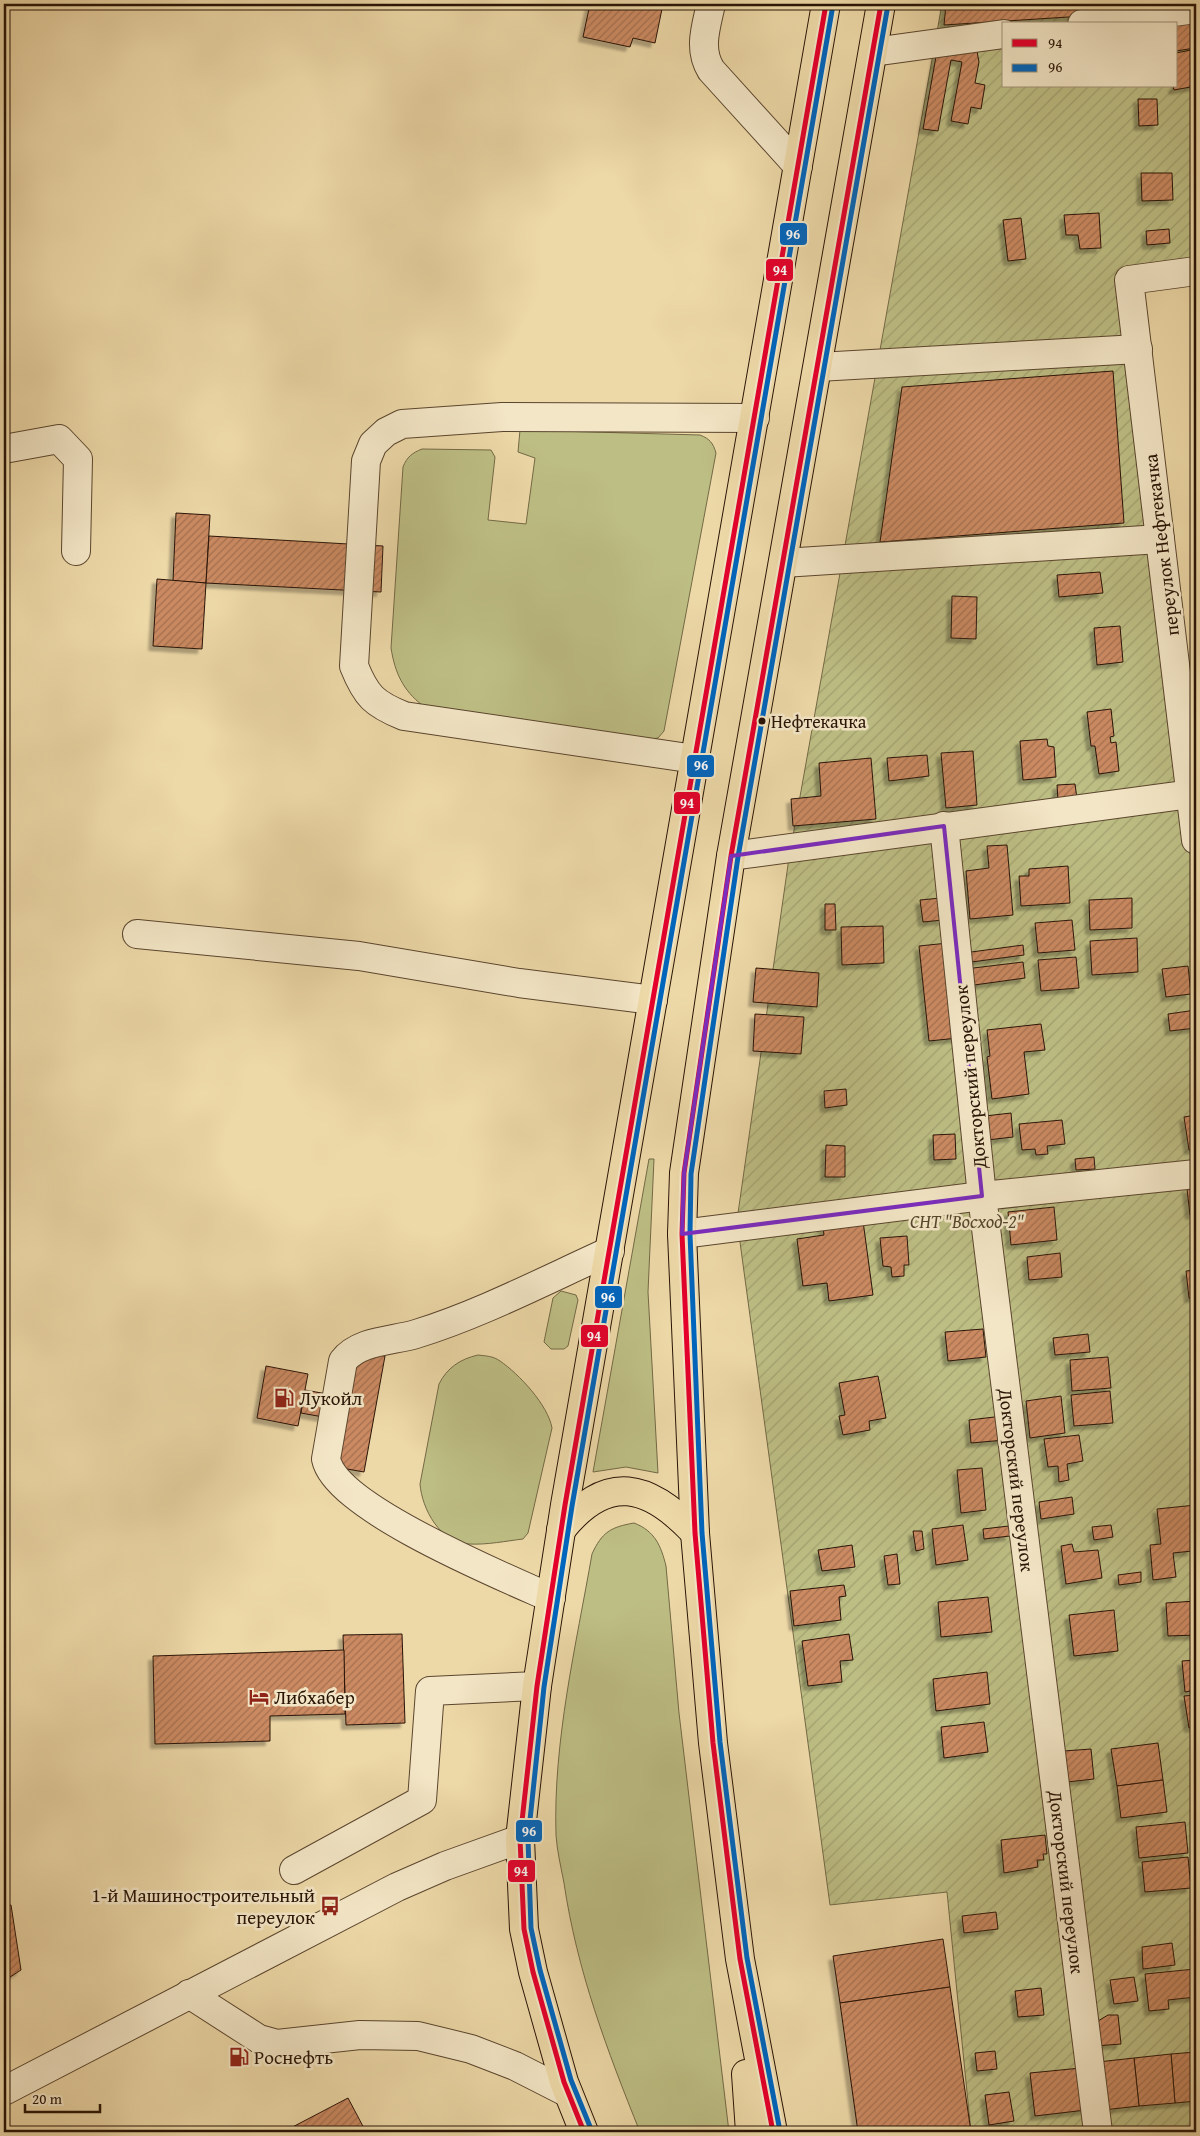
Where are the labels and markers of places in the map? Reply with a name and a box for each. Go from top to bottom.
place label: Нефтекачка [771,708,867,735]
marker: Нефтекачка [757,716,767,726]
place label: Лукойл [299,1384,362,1412]
fuel station icon: Лукойл [273,1387,295,1409]
place label: Либхабер [274,1683,355,1711]
hotel icon: Либхабер [248,1686,270,1708]
place label: 1-й Машиностроительный переулок [91,1881,315,1931]
bus stop icon: 1-й Машиностроительный переулок [319,1895,341,1917]
place label: Роснефть [254,2043,333,2071]
fuel station icon: Роснефть [228,2046,250,2068]

